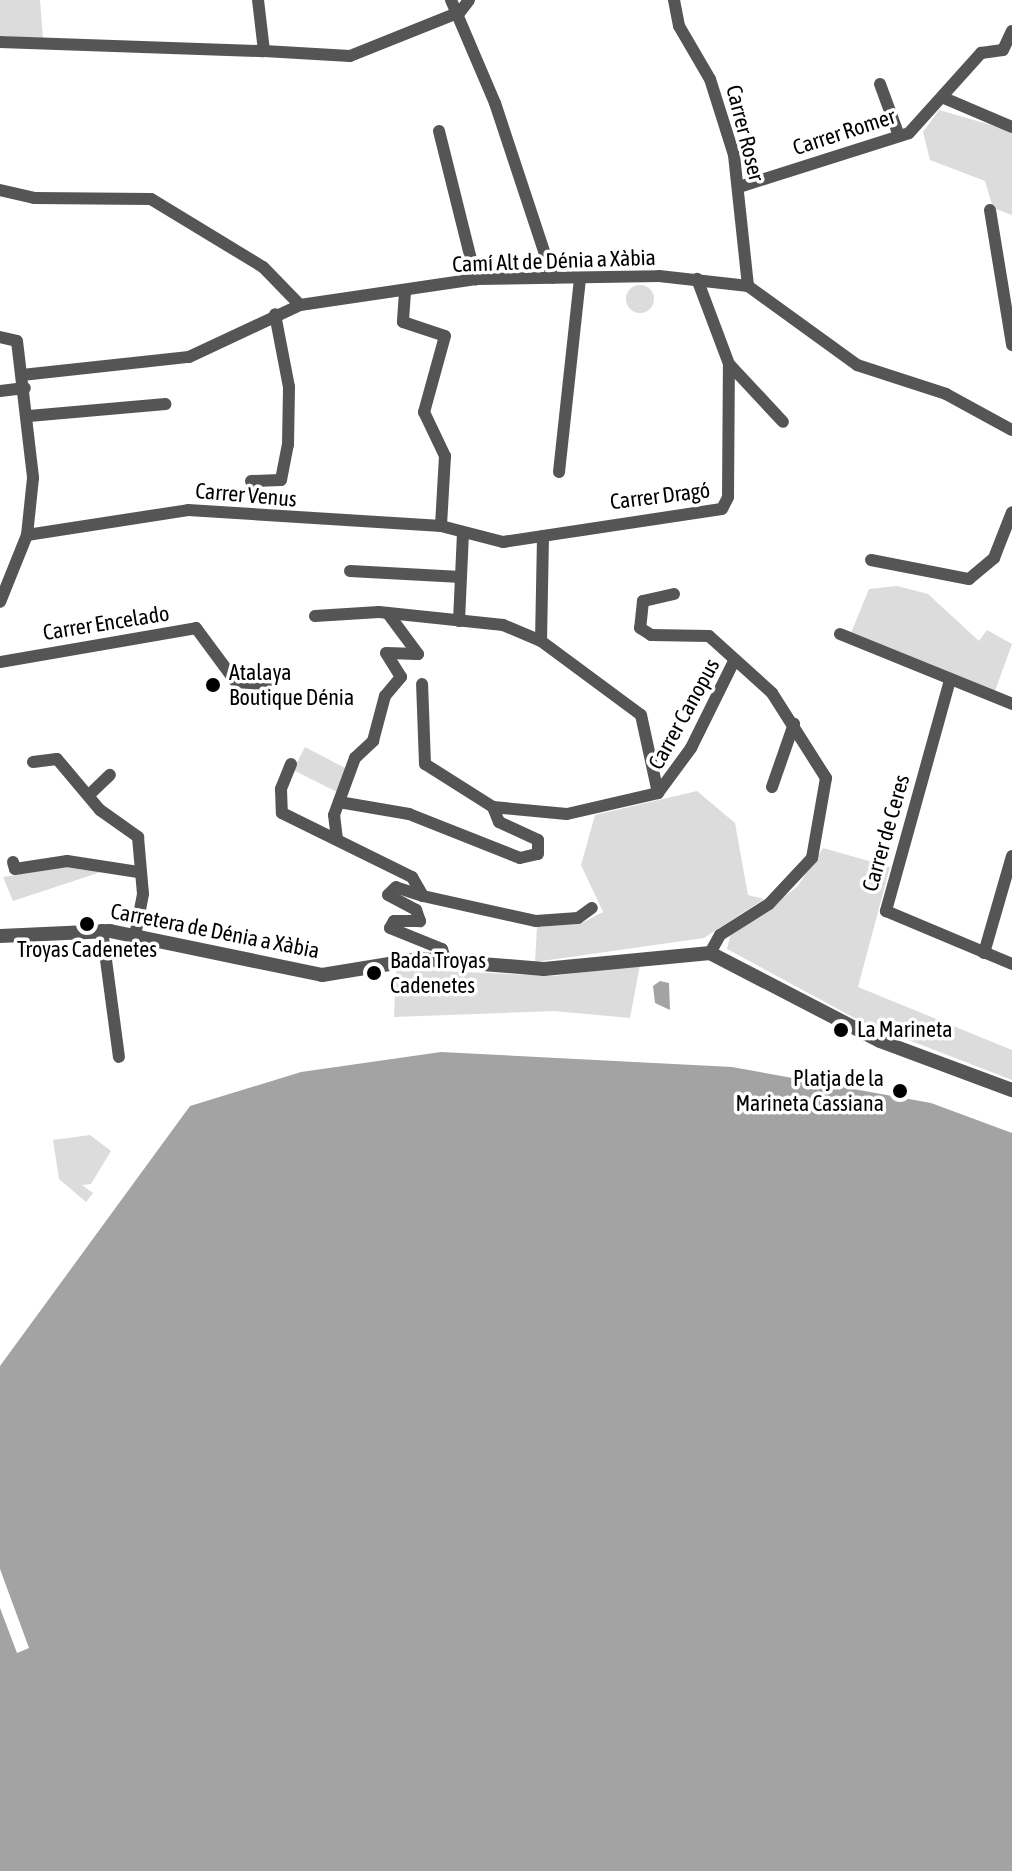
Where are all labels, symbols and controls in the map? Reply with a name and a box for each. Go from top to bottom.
street label: Carrer Roser [720,82,770,184]
street label: Carrer Romer [789,103,899,161]
street label: Camí Alt de Dénia a Xàbia [452,244,656,278]
street label: Carrer Venus [194,477,298,513]
street label: Carrer Dragó [608,477,712,515]
street label: Carrer Encelado [41,600,171,646]
street label: Carrer Canopus [643,654,725,774]
place label: Atalaya Boutique Dénia [229,659,354,710]
marker: Atalaya Boutique Dénia [204,676,222,694]
street label: Carrer de Ceres [857,772,915,894]
street label: Carretera de Dénia a Xàbia [108,898,322,964]
marker: Troyas Cadenetes [78,915,96,933]
place label: Troyas Cadenetes [17,937,157,963]
place label: Bada Troyas Cadenetes [390,947,486,998]
marker: Bada Troyas Cadenetes [365,964,383,982]
place label: La Marineta [857,1017,953,1043]
marker: La Marineta [832,1021,850,1039]
place label: Platja de la Marineta Cassiana [735,1065,884,1116]
marker: Platja de la Marineta Cassiana [891,1082,909,1100]

